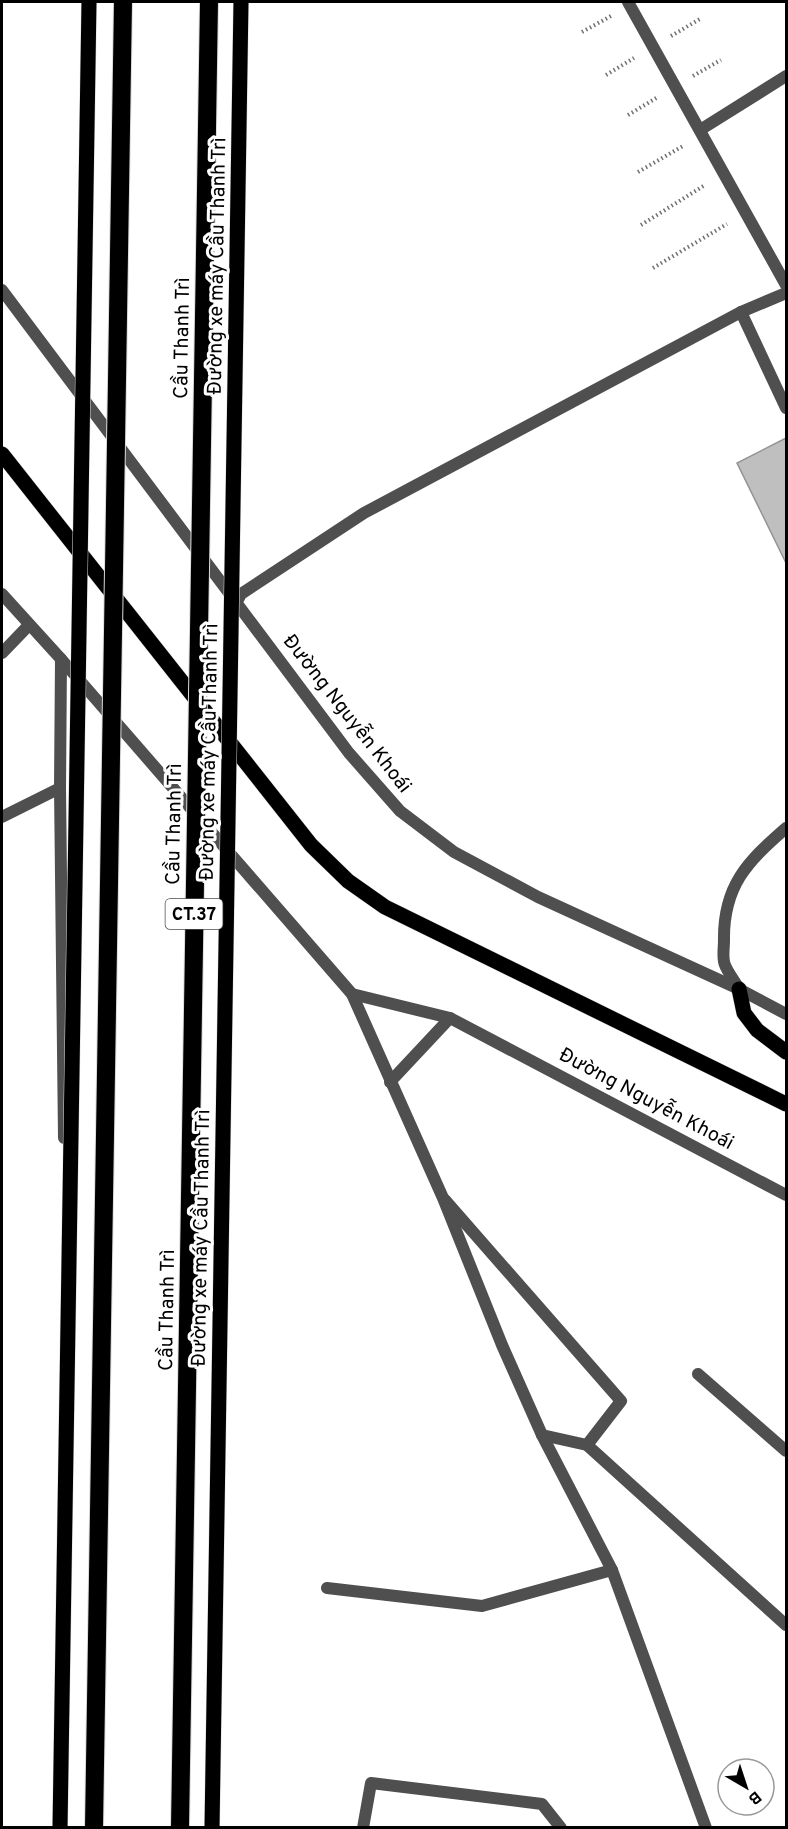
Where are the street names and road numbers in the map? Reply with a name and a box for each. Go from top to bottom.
street label: Đường xe máy Cầu Thanh Trì [202,137,233,395]
street label: Cầu Thanh Trì [168,277,197,399]
street label: Đường xe máy Cầu Thanh Trì [194,623,225,881]
street label: Đường Nguyễn Khoái [276,628,418,799]
street label: Cầu Thanh Trì [160,763,189,885]
road number: CT.37 [166,899,222,929]
street label: Đường Nguyễn Khoái [554,1041,739,1157]
street label: Đường xe máy Cầu Thanh Trì [186,1109,217,1367]
street label: Cầu Thanh Trì [153,1249,182,1371]

